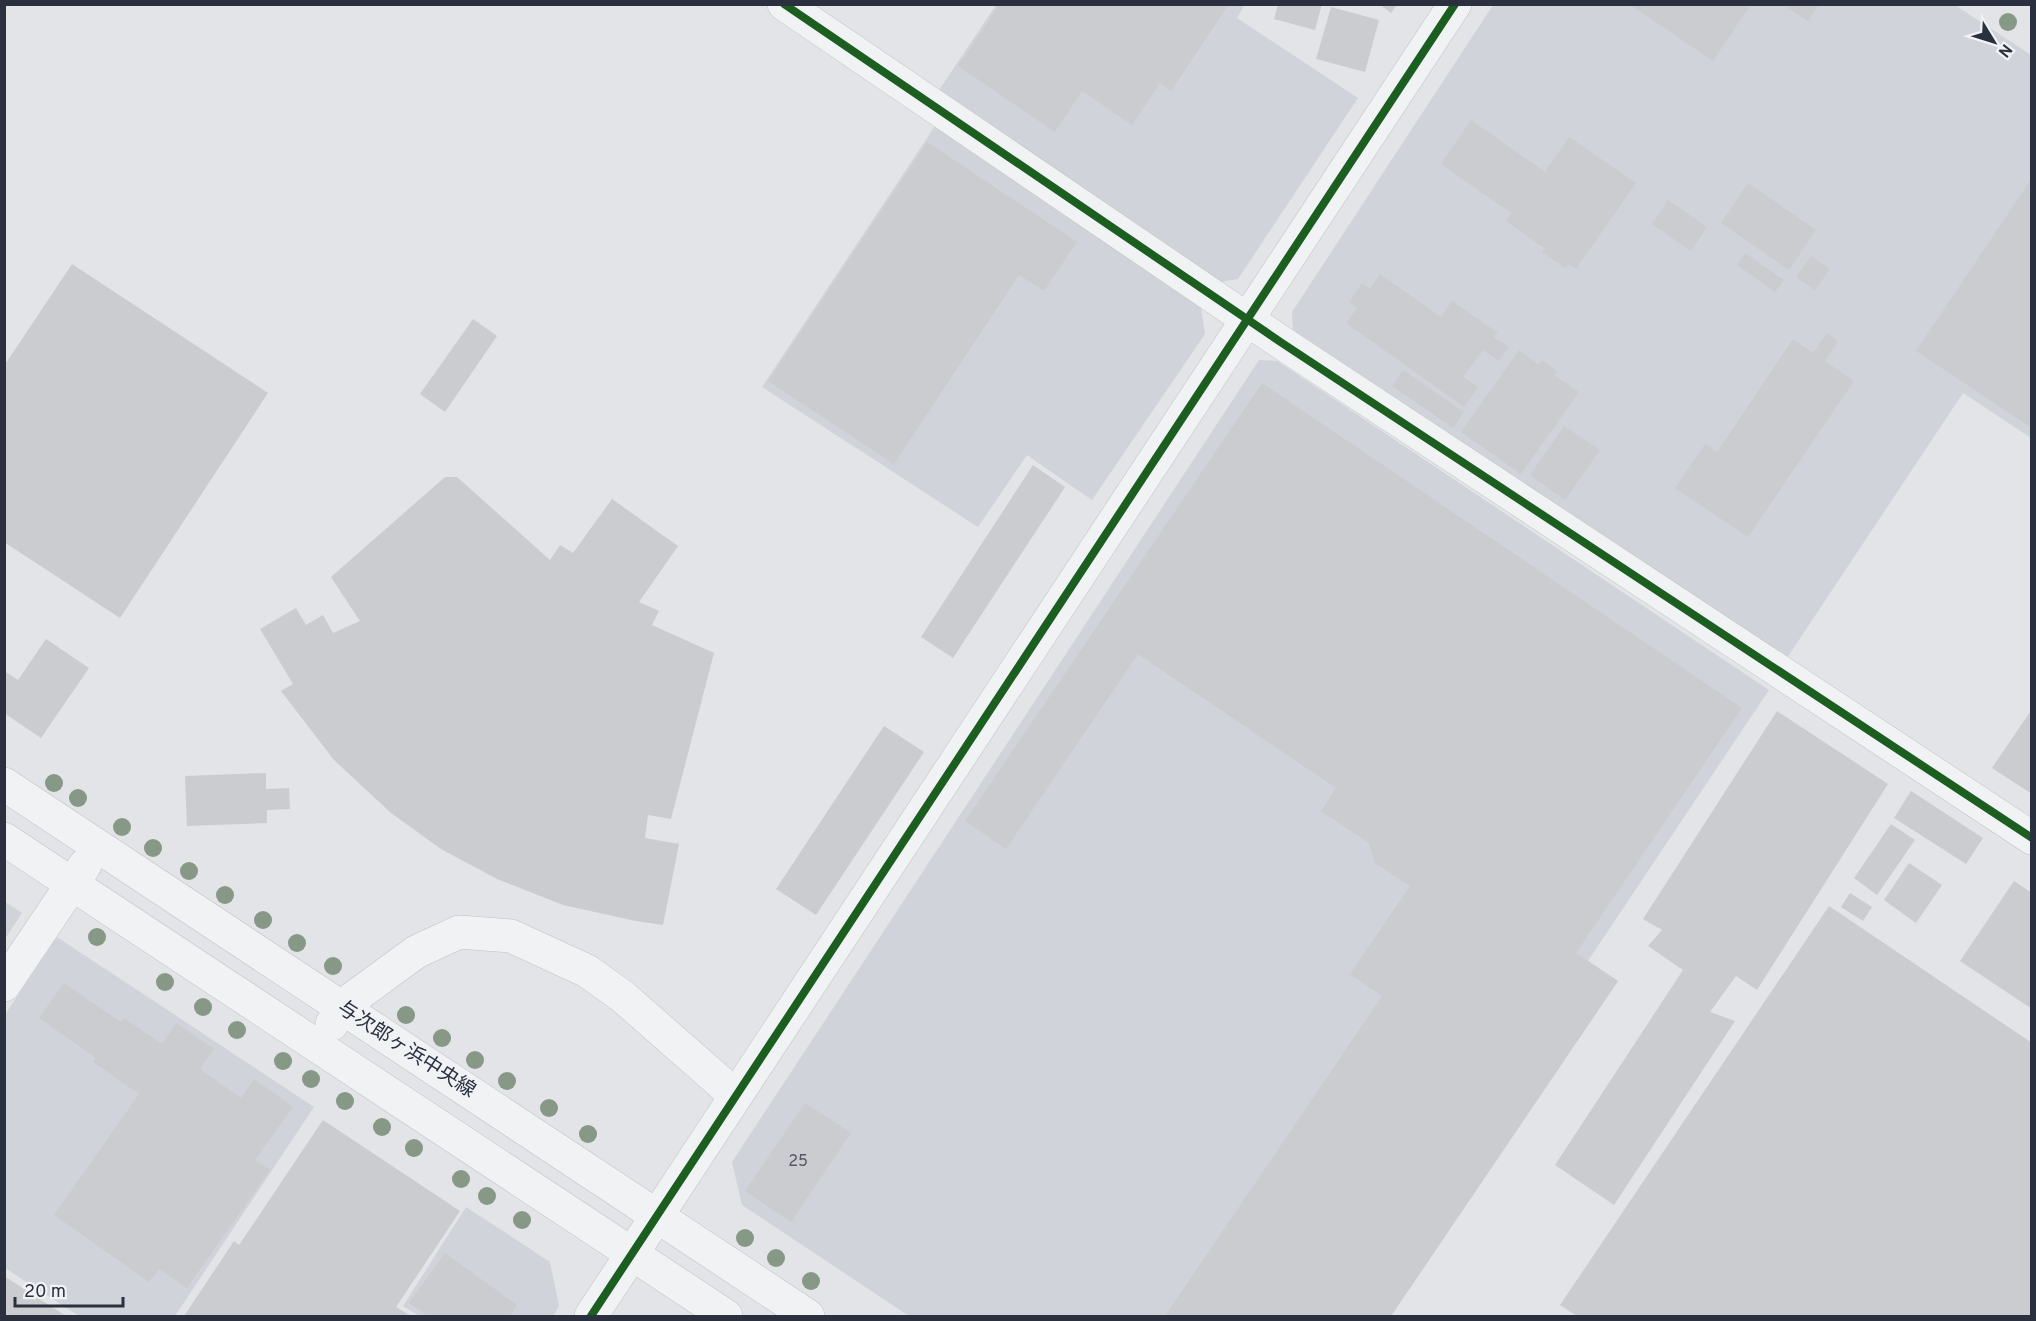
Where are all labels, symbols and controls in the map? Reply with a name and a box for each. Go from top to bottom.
north arrow [1964,12,2024,72]
text: N [1993,39,2016,61]
street label: 与次郎ヶ浜中央線 [332,996,480,1104]
house number: 25 [788,1152,808,1172]
scale bar [15,1270,123,1308]
text: 20 m [24,1281,66,1304]

